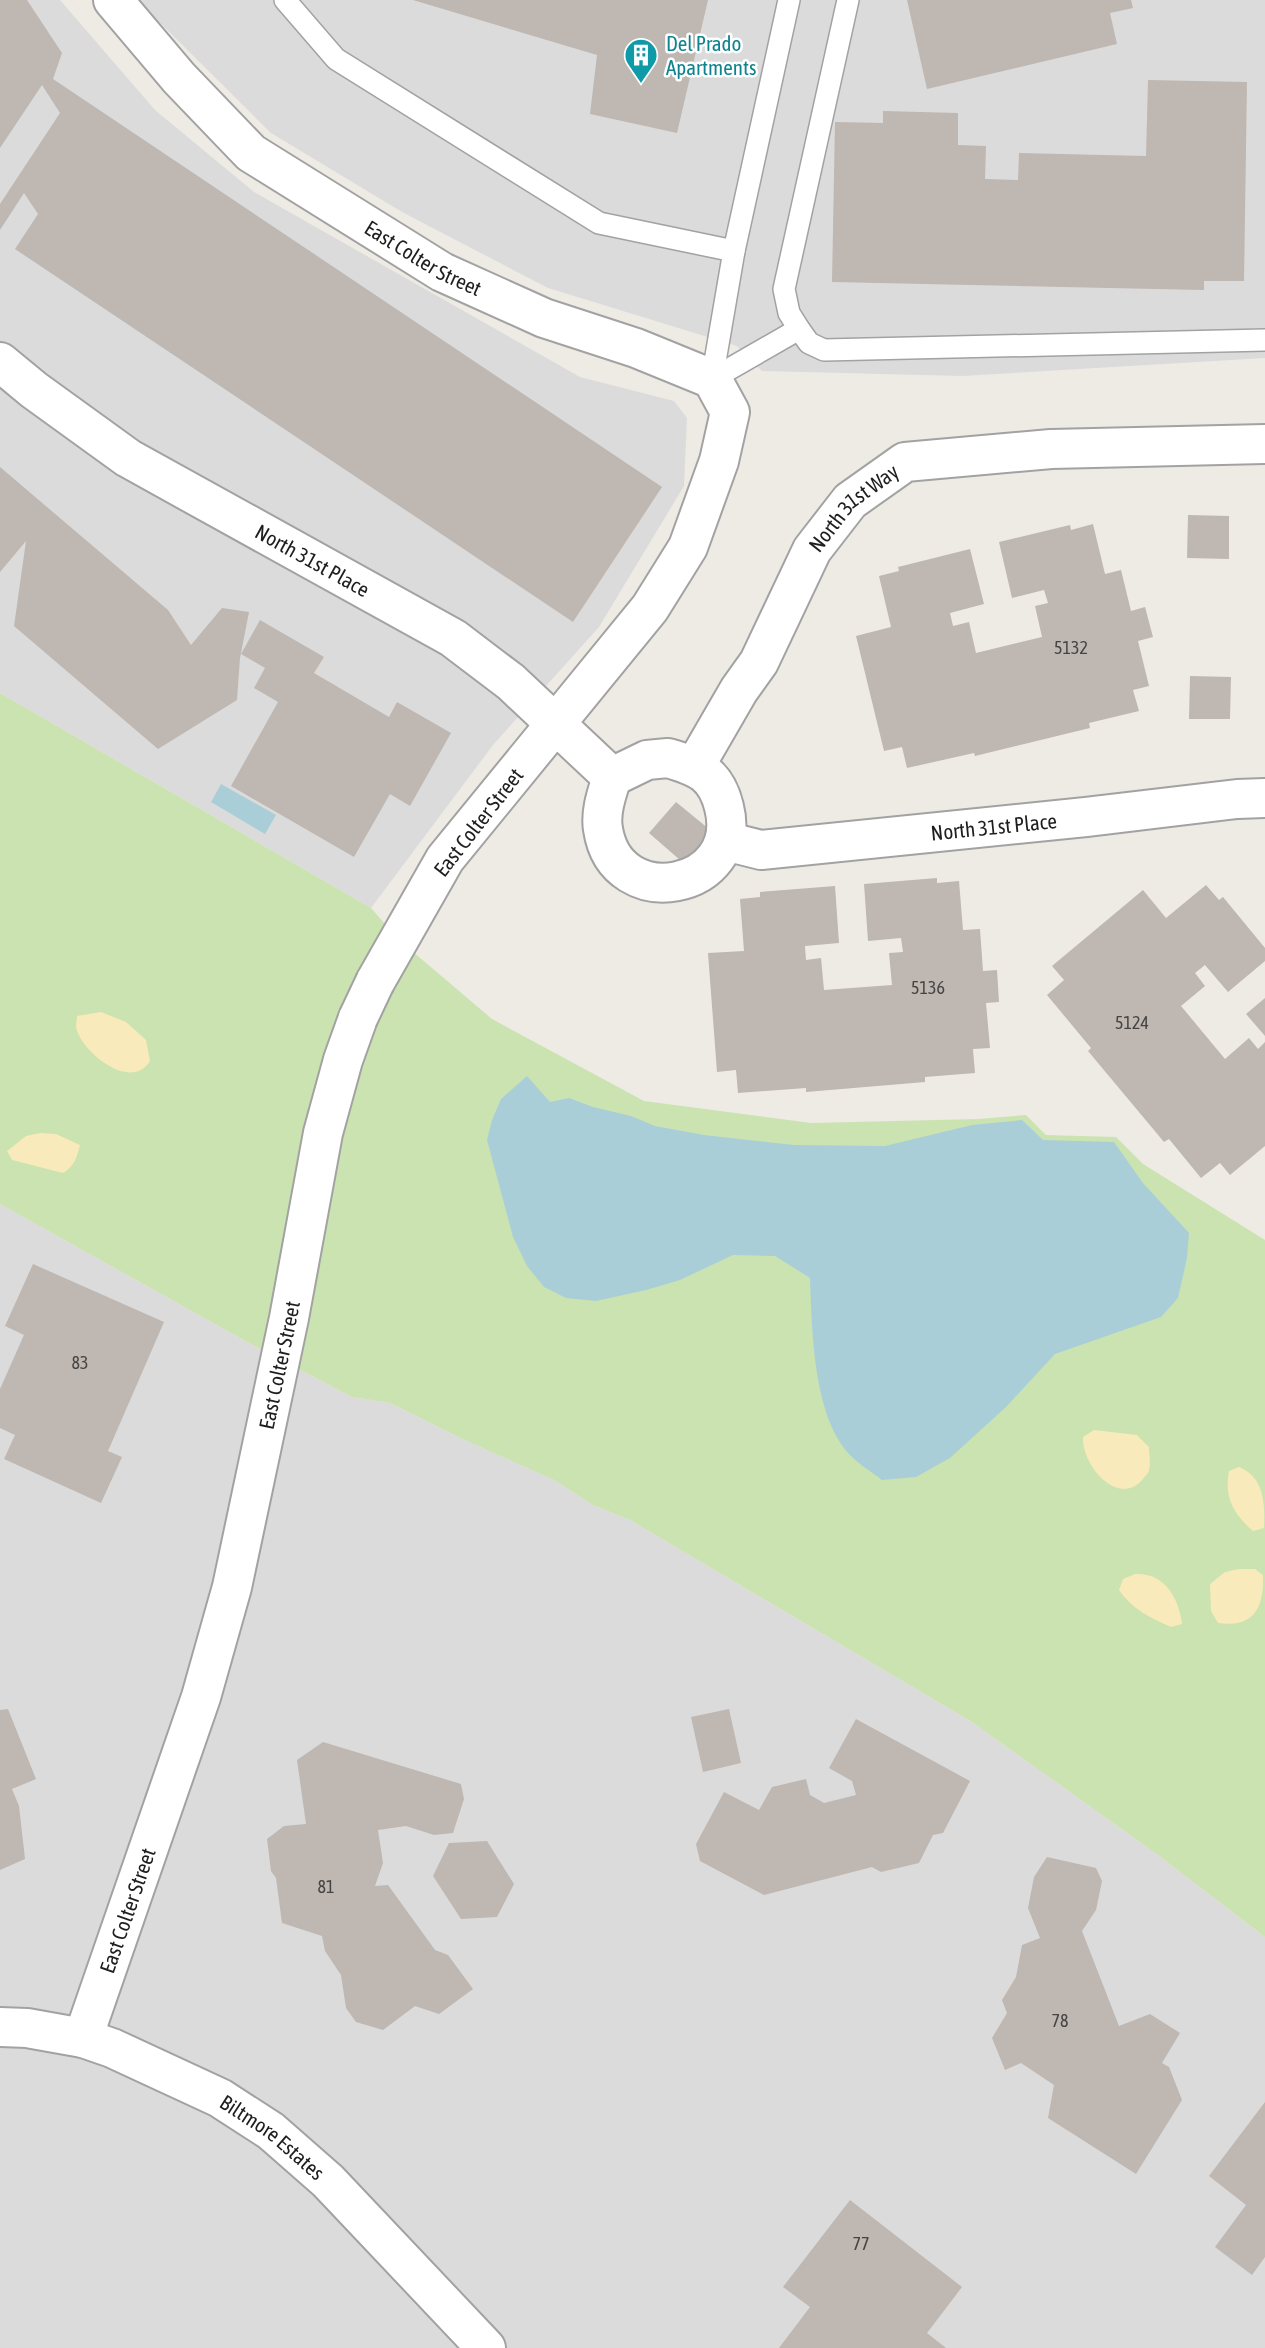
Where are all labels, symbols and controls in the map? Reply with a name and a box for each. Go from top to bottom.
place label: Del Prado Apartments [666,31,756,79]
building icon: Del Prado Apartments [622,36,660,85]
street label: East Colter Street [361,215,485,300]
street label: North 31st Way [803,459,903,556]
street label: North 31st Place [251,519,374,601]
house number: 5132 [1054,637,1088,658]
street label: East Colter Street [428,763,528,881]
street label: North 31st Place [930,808,1058,845]
house number: 5136 [911,977,945,998]
house number: 5124 [1115,1012,1149,1033]
street label: East Colter Street [254,1299,304,1431]
house number: 83 [72,1352,88,1373]
street label: East Colter Street [94,1845,160,1976]
house number: 81 [318,1876,334,1897]
house number: 78 [1052,2010,1068,2031]
street label: Biltmore Estates [216,2089,329,2184]
house number: 77 [853,2233,869,2254]

